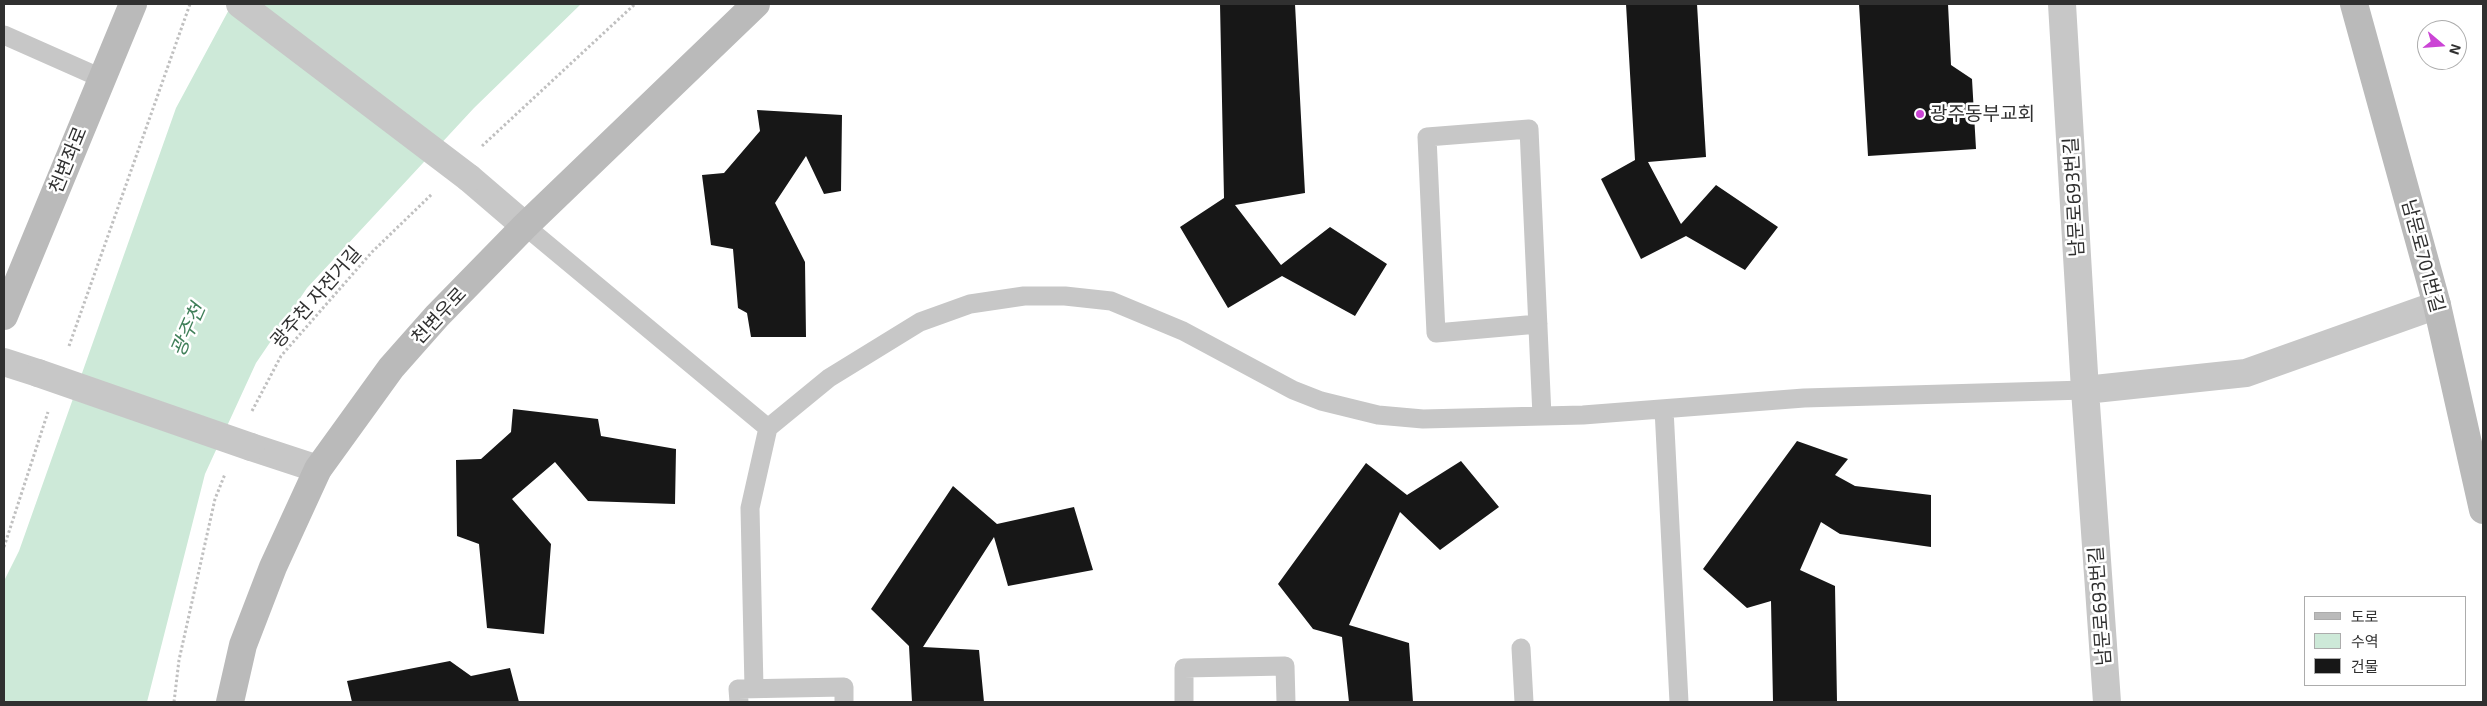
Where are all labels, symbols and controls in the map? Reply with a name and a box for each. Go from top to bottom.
north arrow [2417,20,2467,70]
text: N [2446,42,2465,57]
place label: 광주동부교회 [1930,103,2035,125]
marker: 광주동부교회 [1914,108,1926,120]
street label: 천변좌로 [44,123,92,197]
street label: 남문로693번길 [2059,137,2089,257]
street label: 남문로701번길 [2397,197,2449,315]
street label: 광주천 자전거길 [266,242,366,352]
street label: 천변우로 [407,283,471,349]
water label: 광주천 [166,300,210,360]
street label: 남문로693번길 [2084,546,2116,666]
legend [2304,596,2467,686]
text: 도로 [2351,607,2379,625]
text: 수역 [2351,632,2379,650]
text: 건물 [2351,657,2379,675]

